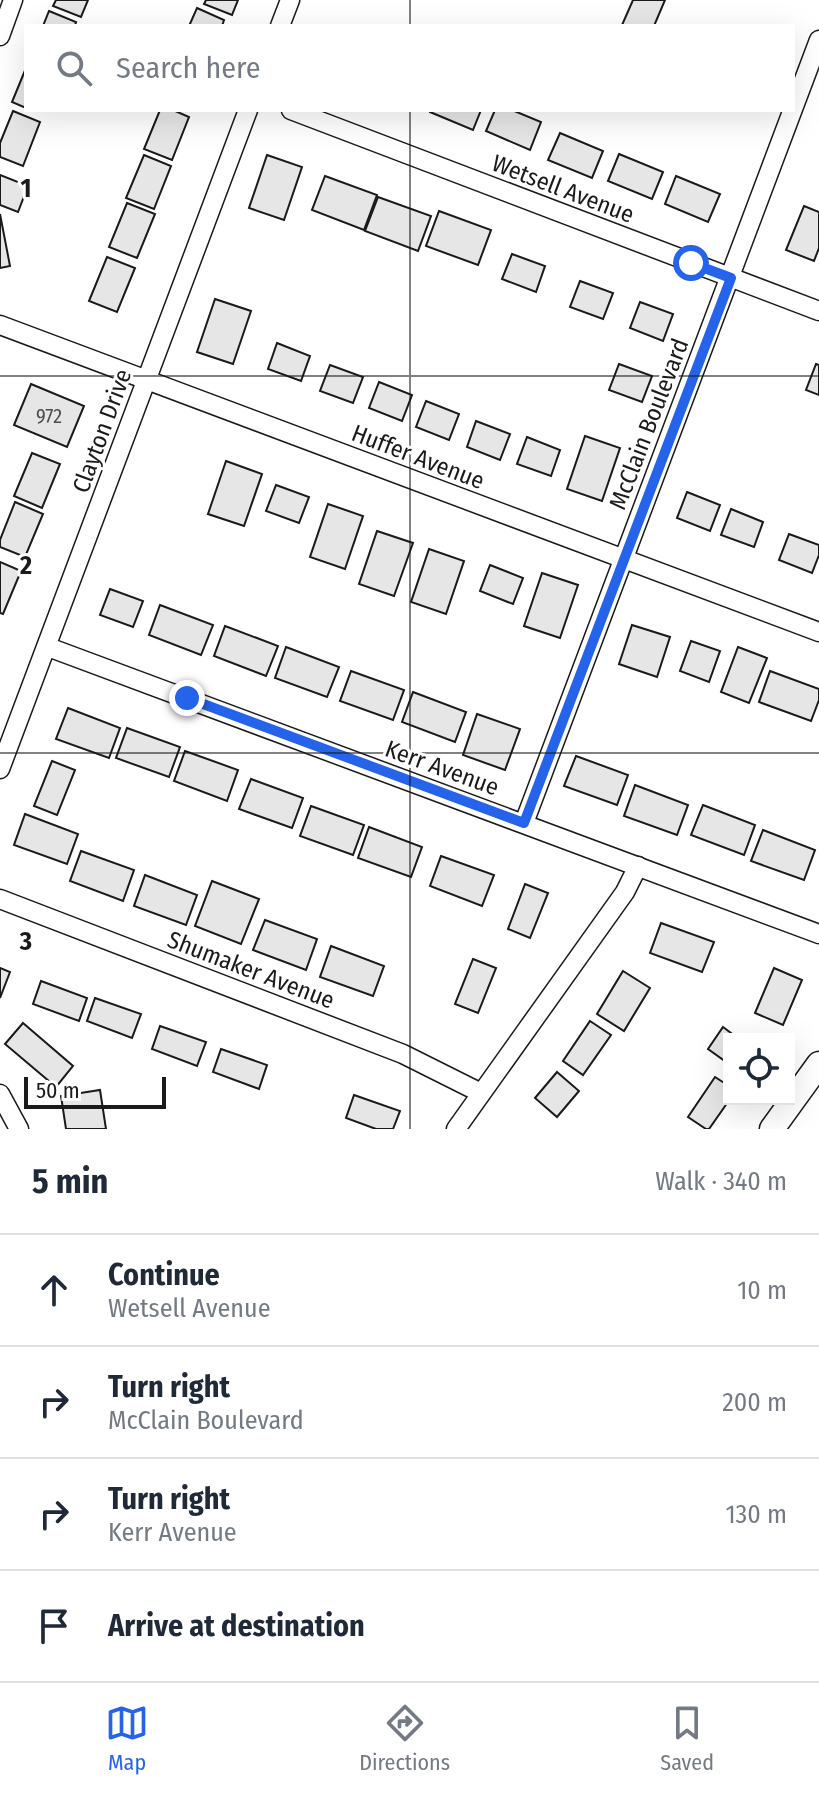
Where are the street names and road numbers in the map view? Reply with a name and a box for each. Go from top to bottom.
street label: Wetsell Avenue [488,149,638,229]
street label: McClain Boulevard [604,335,694,513]
street label: Clayton Drive [67,365,137,497]
street label: Huffer Avenue [348,419,488,495]
street label: Kerr Avenue [381,735,503,801]
street label: Shumaker Avenue [164,925,338,1015]

